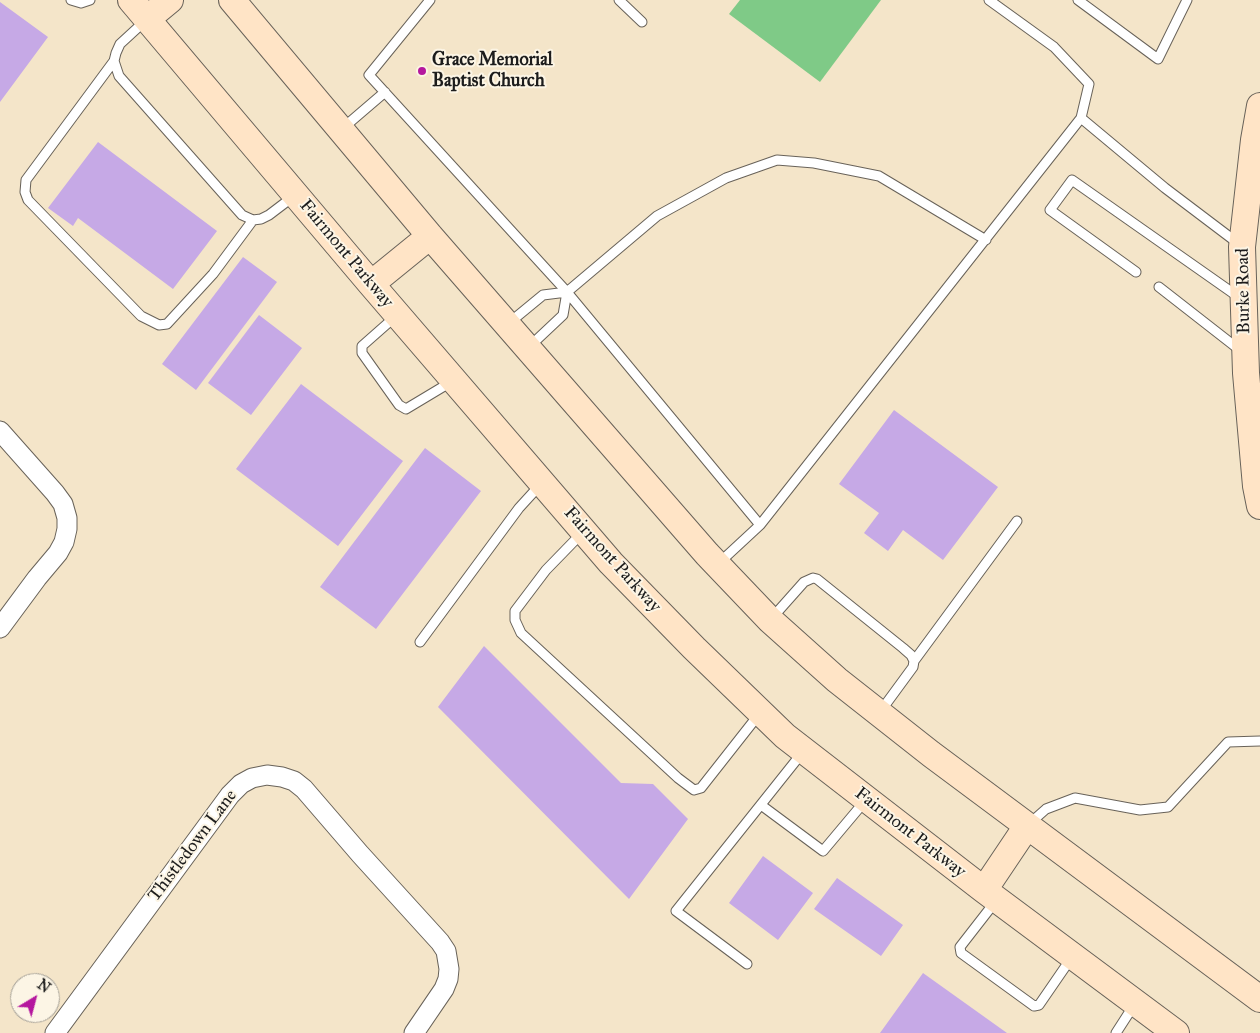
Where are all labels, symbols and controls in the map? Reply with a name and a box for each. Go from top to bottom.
place label: Grace Memorial Baptist Church [432,50,553,92]
marker: Grace Memorial Baptist Church [416,65,428,77]
street label: Fairmont Parkway [294,195,398,313]
street label: Burke Road [1232,248,1256,334]
street label: Fairmont Parkway [559,503,665,617]
street label: Fairmont Parkway [850,783,970,883]
street label: Thistledown Lane [144,786,242,906]
north arrow [10,973,60,1023]
text: N [34,976,54,997]

